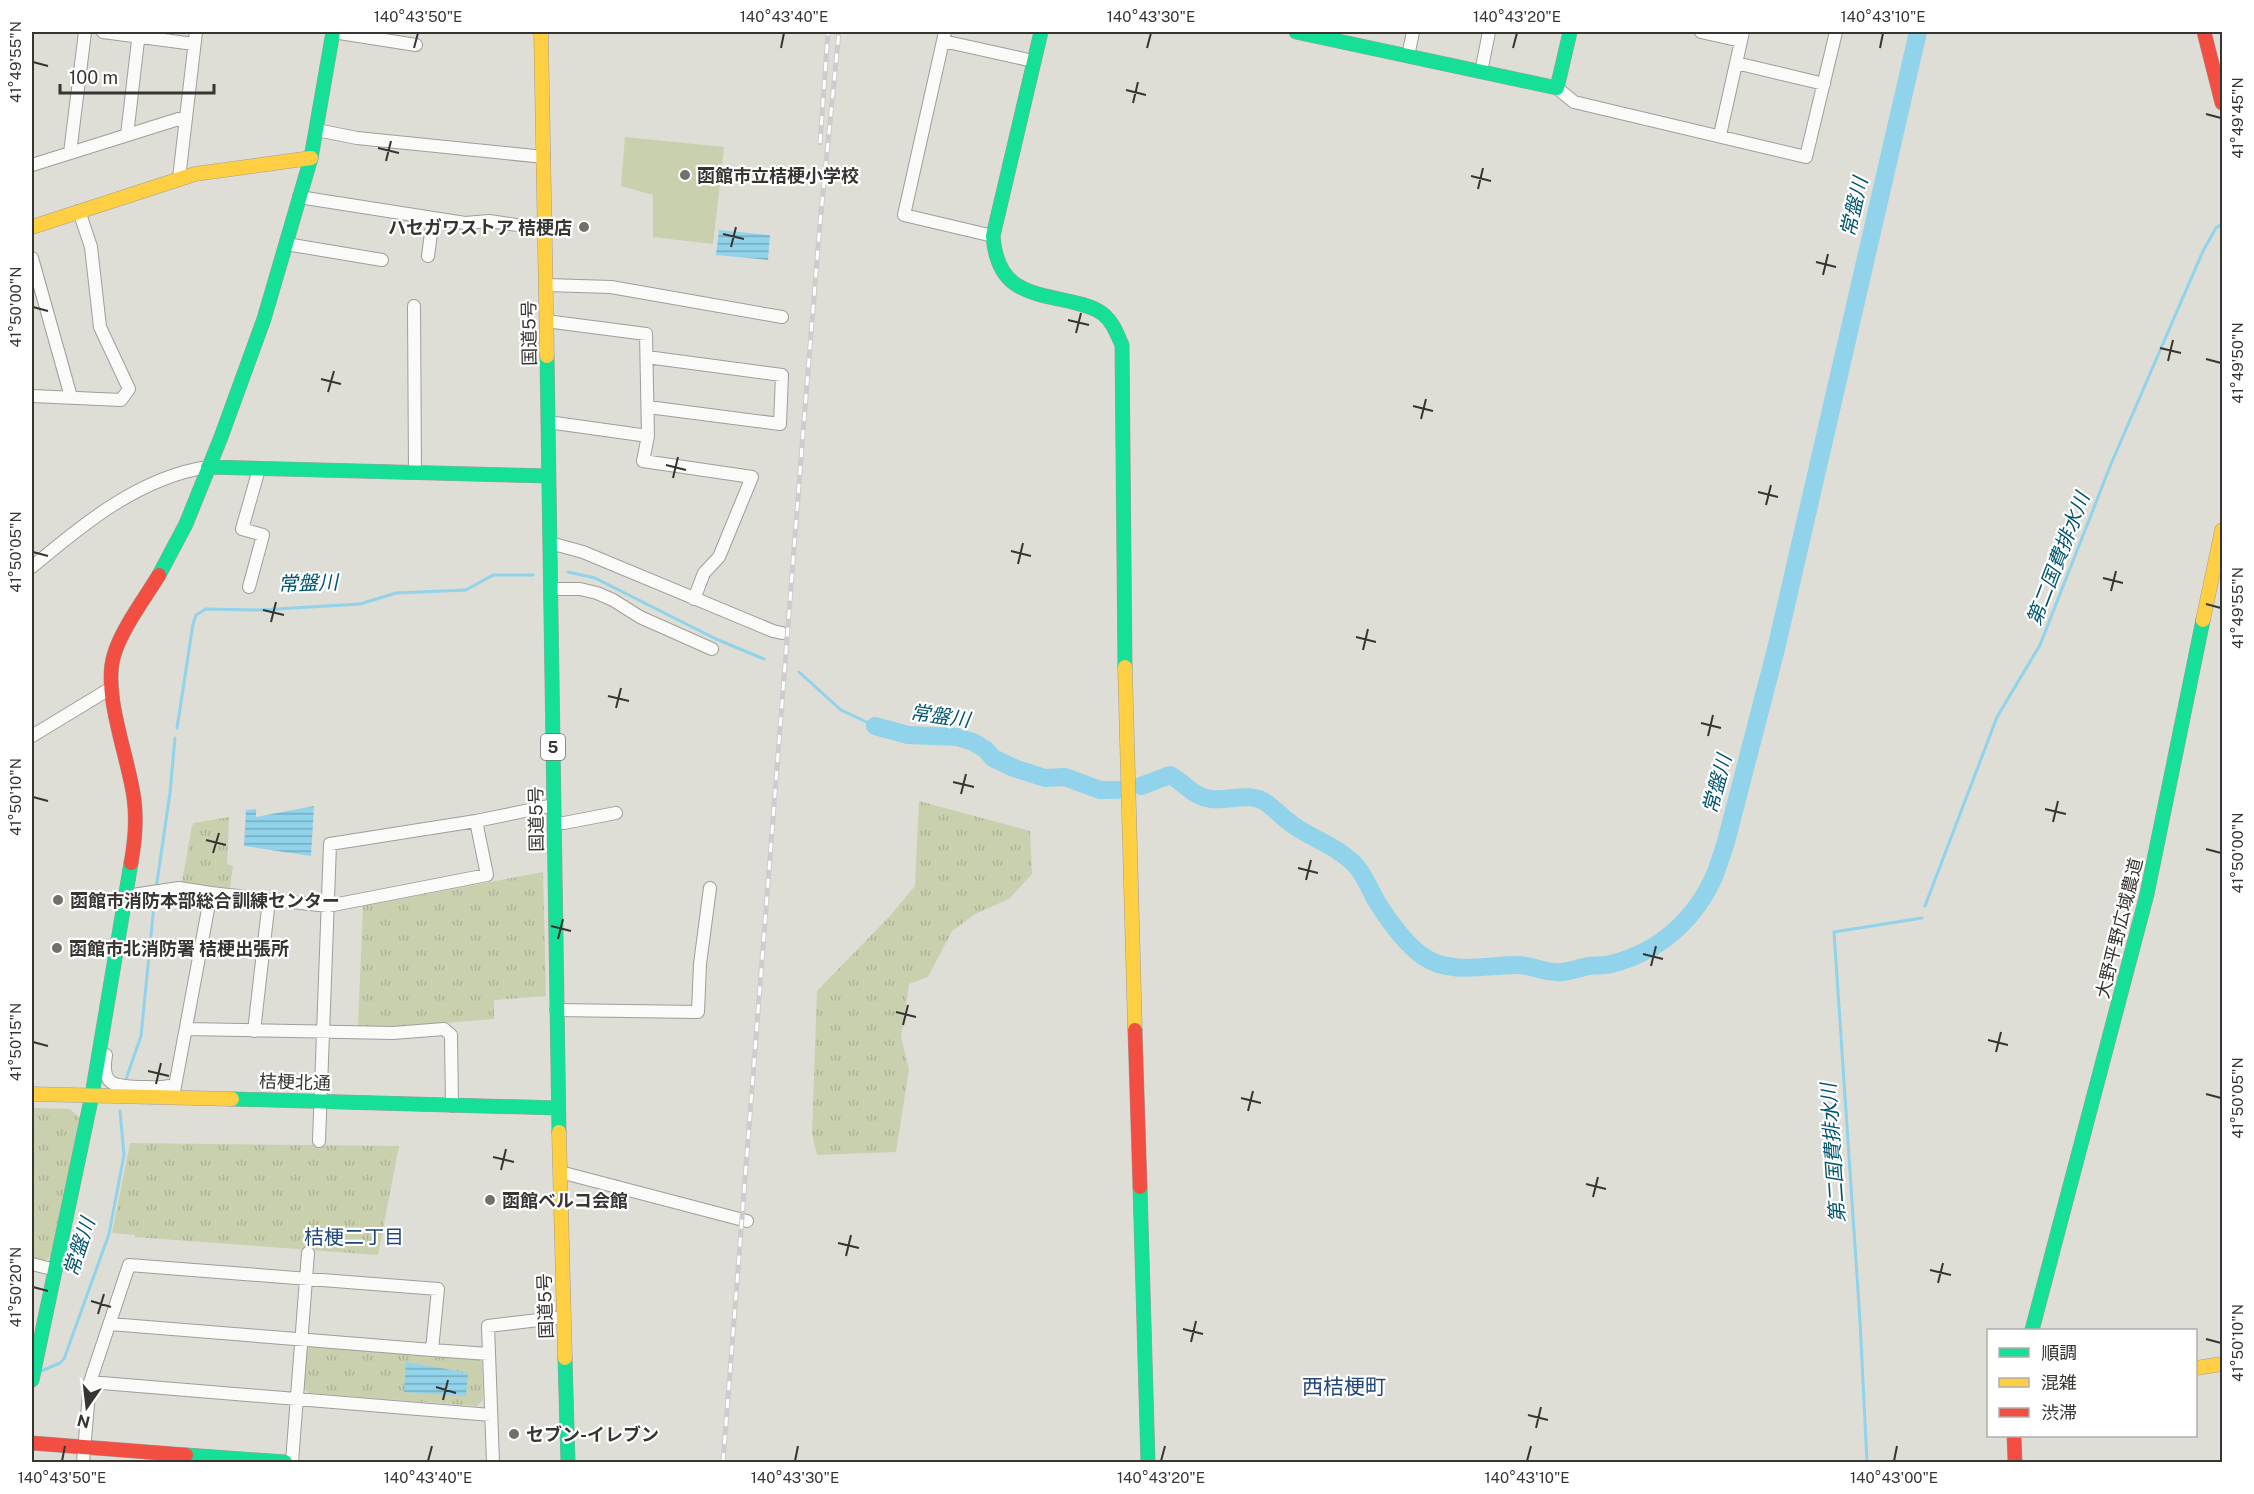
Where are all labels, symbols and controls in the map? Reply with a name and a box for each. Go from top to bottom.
text: 140°43'50"E [374,8,462,25]
text: 140°43'40"E [740,8,828,25]
text: 140°43'30"E [1107,8,1195,25]
text: 140°43'20"E [1473,8,1561,25]
text: 140°43'10"E [1840,8,1926,25]
text: 41°49'55"N [7,21,24,103]
scale bar [60,57,214,95]
text: 100 m [69,67,118,88]
text: 41°49'45"N [2229,77,2246,159]
place label: 函館市立桔梗小学校 [697,165,859,186]
marker: 函館市立桔梗小学校 [678,168,692,182]
water label: 常盤川 [1836,173,1873,239]
place label: ハセガワストア 桔梗店 [388,217,572,238]
marker: ハセガワストア 桔梗店 [577,220,591,234]
text: 41°50'00"N [7,267,24,347]
street label: 国道5号 [518,300,540,366]
text: 41°49'50"N [2229,322,2246,404]
water label: 第二国費排水川 [2022,487,2095,629]
text: 41°50'05"N [7,511,24,593]
text: 41°49'55"N [2229,567,2246,649]
water label: 常盤川 [278,570,340,596]
water label: 常盤川 [909,700,973,732]
road number: 5 [541,734,565,760]
water label: 常盤川 [1698,750,1737,816]
text: 41°50'10"N [7,758,24,836]
street label: 国道5号 [525,786,547,852]
text: 41°50'00"N [2229,813,2246,893]
street label: 大野平野広域農道 [2091,856,2147,1000]
place label: 函館市消防本部総合訓練センター [70,890,340,911]
marker: 函館市消防本部総合訓練センター [51,893,65,907]
place label: 函館市北消防署 桔梗出張所 [69,938,289,959]
marker: 函館市北消防署 桔梗出張所 [50,941,64,955]
text: 41°50'15"N [7,1003,24,1081]
text: 41°50'05"N [2229,1057,2246,1139]
street label: 桔梗北通 [259,1070,331,1094]
water label: 第二国費排水川 [1816,1080,1850,1224]
place label: 函館ベルコ会館 [502,1190,628,1211]
marker: 函館ベルコ会館 [483,1193,497,1207]
water label: 常盤川 [58,1213,100,1279]
district label: 桔梗二丁目 [304,1225,404,1249]
text: 41°50'20"N [7,1247,24,1327]
street label: 国道5号 [533,1273,557,1339]
text: 41°50'10"N [2229,1304,2246,1382]
legend [1987,1329,2197,1437]
text: 順調 [2041,1342,2077,1363]
text: 混雑 [2041,1372,2077,1393]
district label: 西桔梗町 [1302,1374,1386,1399]
north arrow [57,1377,117,1437]
text: 渋滞 [2041,1402,2077,1423]
text: N [75,1410,92,1432]
place label: セブン-イレブン [526,1424,659,1445]
marker: セブン-イレブン [507,1427,521,1441]
text: 140°43'50"E [18,1469,106,1486]
text: 140°43'40"E [384,1469,472,1486]
text: 140°43'30"E [751,1469,839,1486]
text: 140°43'20"E [1117,1469,1205,1486]
text: 140°43'10"E [1484,1469,1570,1486]
text: 140°43'00"E [1850,1469,1938,1486]

